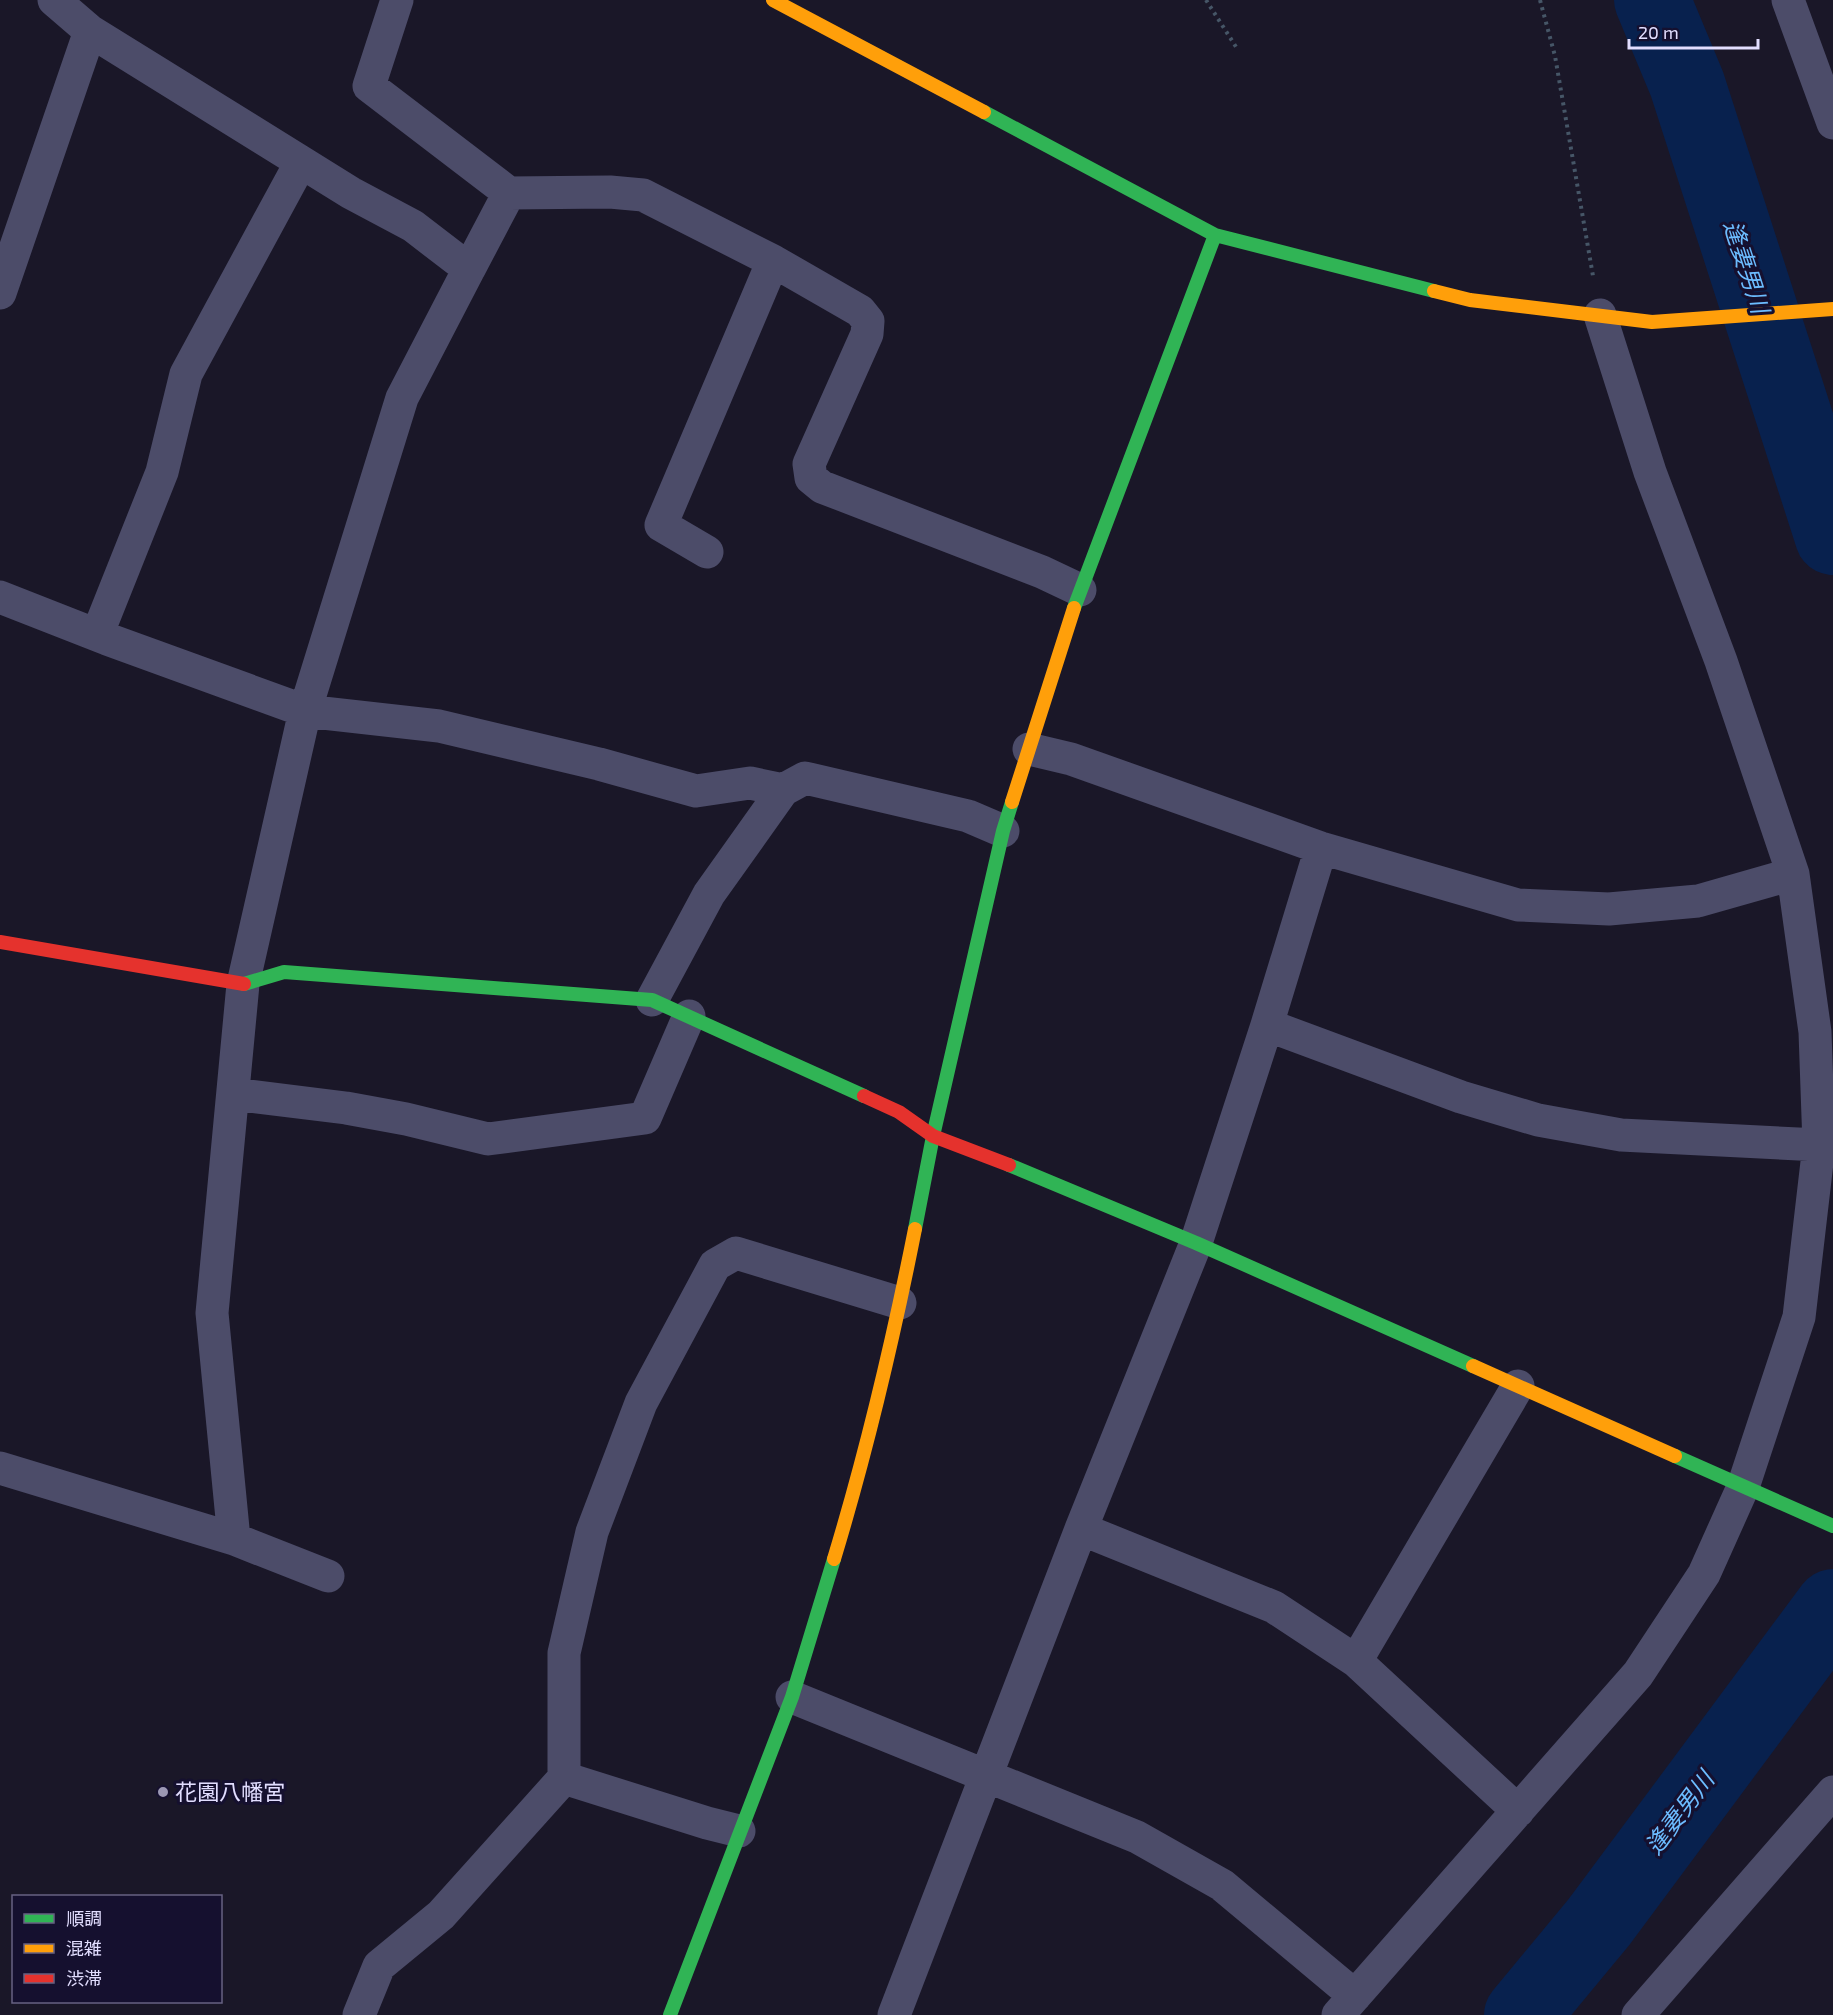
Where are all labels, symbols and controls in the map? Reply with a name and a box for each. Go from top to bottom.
scale bar [1629,12,1758,50]
text: 20 m [1638,21,1679,43]
water label: 逢妻男川 [1719,216,1777,320]
water label: 逢妻男川 [1638,1763,1721,1859]
place label: 花園八幡宮 [175,1778,285,1804]
marker: 花園八幡宮 [156,1785,170,1799]
legend [12,1895,222,2003]
text: 順調 [66,1907,102,1929]
text: 混雑 [66,1937,102,1959]
text: 渋滞 [66,1967,102,1989]

